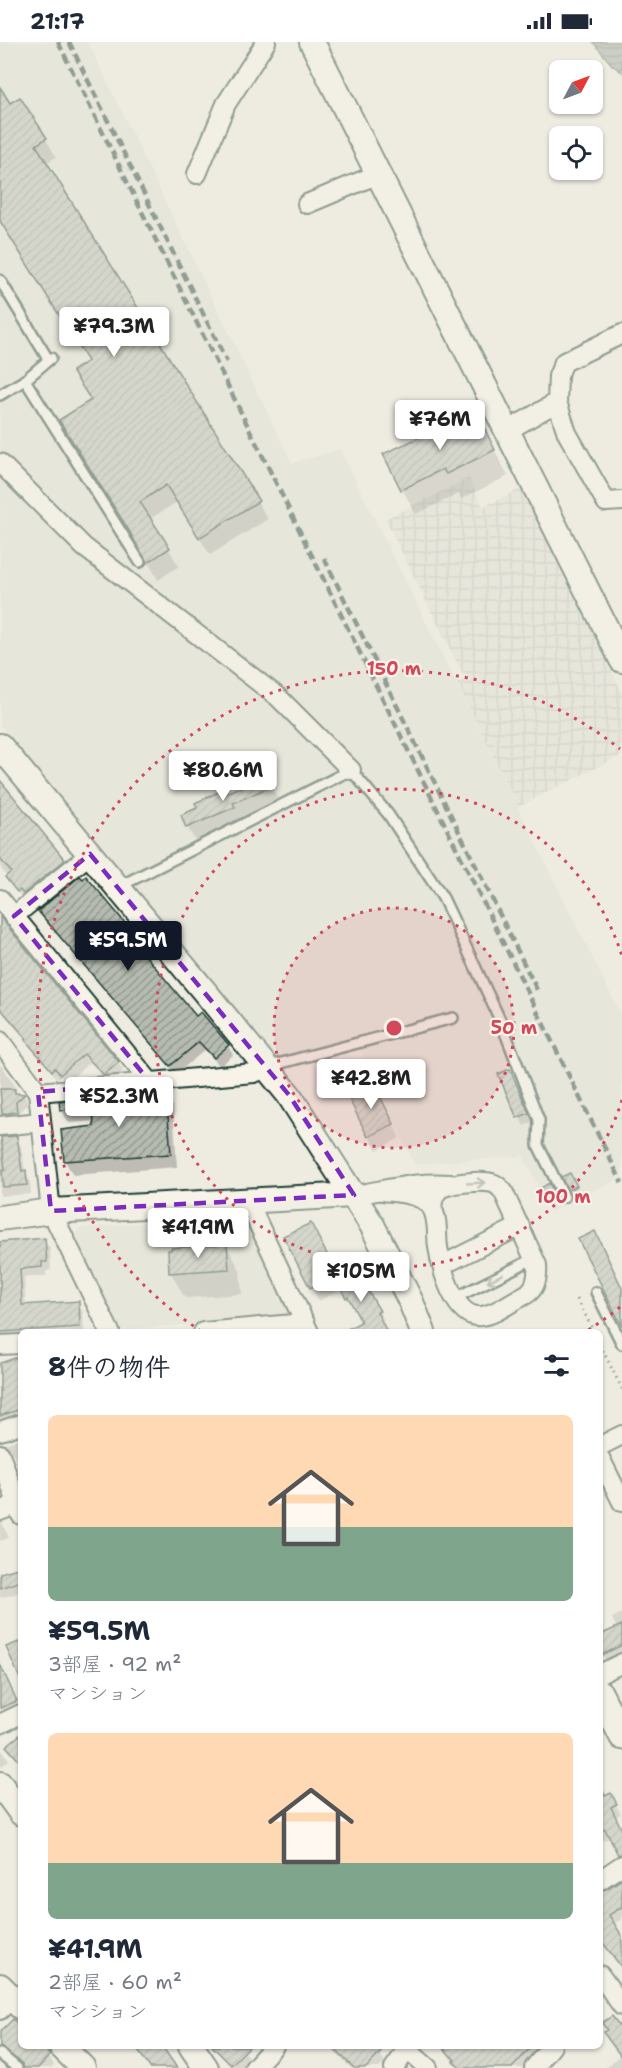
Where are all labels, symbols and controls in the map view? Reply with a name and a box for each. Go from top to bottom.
text: 21:17 [30,7,85,36]
north arrow [549,60,603,114]
map controls [549,60,603,180]
button: locate [549,126,603,180]
pin: ¥79.3M [65,307,163,358]
text: ¥79.3M [73,313,155,339]
pin: ¥76M [404,400,476,451]
text: ¥76M [409,406,471,432]
text: 150 m [367,657,422,681]
pin: ¥80.6M [174,751,272,802]
text: ¥80.6M [183,757,263,783]
pin: ¥59.5M [79,921,177,972]
text: ¥59.5M [89,927,167,953]
text: 50 m [491,1016,538,1040]
centre of rings [384,1018,404,1038]
pin: ¥42.8M [322,1059,420,1110]
text: ¥42.8M [331,1065,411,1091]
pin: ¥52.3M [70,1077,168,1128]
text: ¥52.3M [79,1083,159,1109]
one-way arrow [465,1177,485,1188]
text: 100 m [535,1185,591,1209]
pin: ¥41.9M [149,1208,247,1259]
text: ¥41.9M [162,1214,234,1240]
pin: ¥105M [319,1252,403,1303]
text: ¥105M [326,1258,396,1284]
one-way arrow [487,1272,504,1284]
text: 8件の物件 [48,1349,170,1384]
icon: filters [540,1349,573,1382]
icon: home [257,1454,365,1562]
text: ¥59.5M [48,1613,150,1648]
text: 3部屋 · 92 m² [48,1651,182,1677]
text: マンション [48,1680,147,1706]
icon: home [257,1772,365,1880]
text: ¥41.9M [48,1931,142,1966]
text: 2部屋 · 60 m² [48,1969,182,1995]
text: マンション [48,1998,147,2024]

